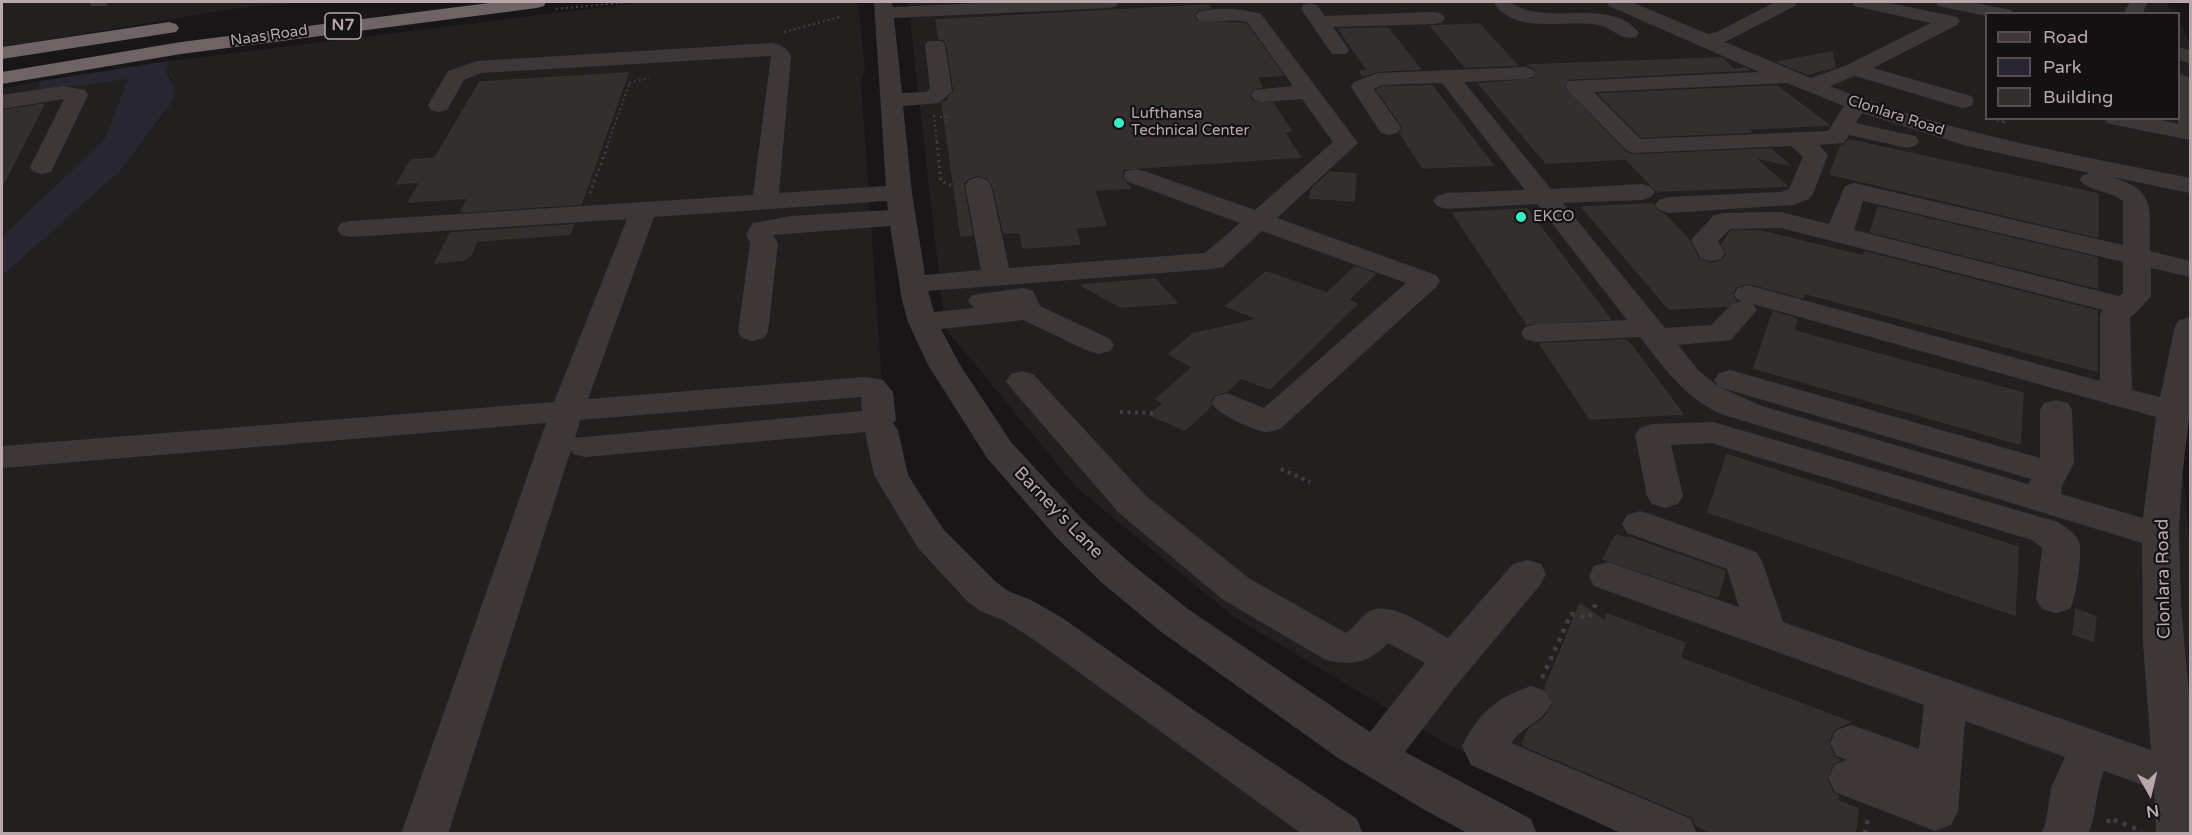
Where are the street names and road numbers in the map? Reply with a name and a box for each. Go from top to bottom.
road number: N7 [325,13,361,39]
street label: Naas Road [229,22,309,50]
street label: Clonlara Road [1845,92,1947,140]
street label: Barney's Lane [1009,463,1107,563]
street label: Clonlara Road [2152,519,2176,639]

